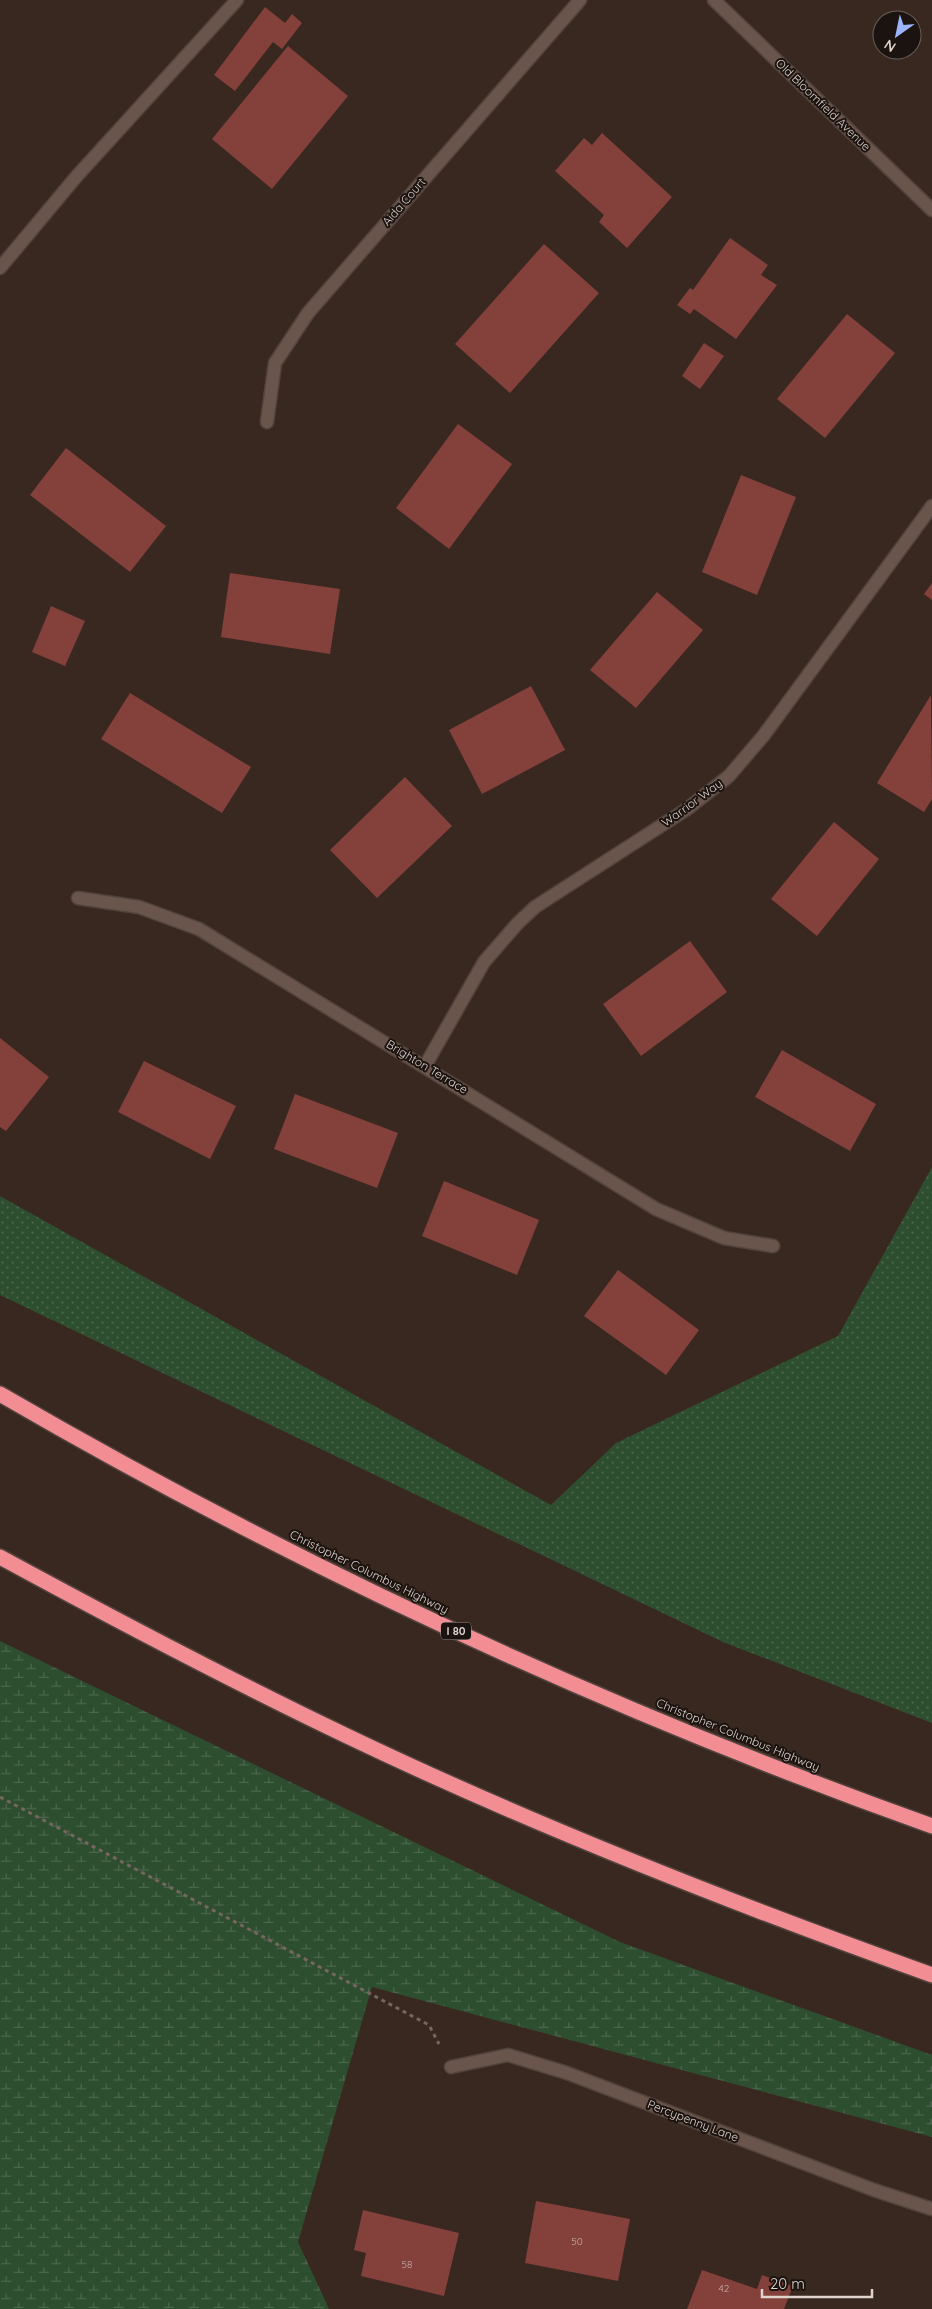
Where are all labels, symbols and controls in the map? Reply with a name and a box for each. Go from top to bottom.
north arrow [872,10,922,60]
text: N [881,36,899,56]
street label: Old Bloomfield Avenue [773,55,874,154]
street label: Aida Court [379,175,429,229]
street label: Warrior Way [658,776,725,830]
street label: Brighton Terrace [384,1036,471,1097]
street label: Christopher Columbus Highway [287,1527,451,1617]
road number: I 80 [441,1622,471,1640]
street label: Christopher Columbus Highway [654,1695,822,1774]
street label: Percypenny Lane [645,2096,741,2145]
house number: 50 [571,2235,583,2248]
house number: 58 [402,2258,412,2271]
scale bar [762,2266,872,2298]
text: 20 m [770,2274,805,2293]
house number: 42 [719,2282,730,2295]

